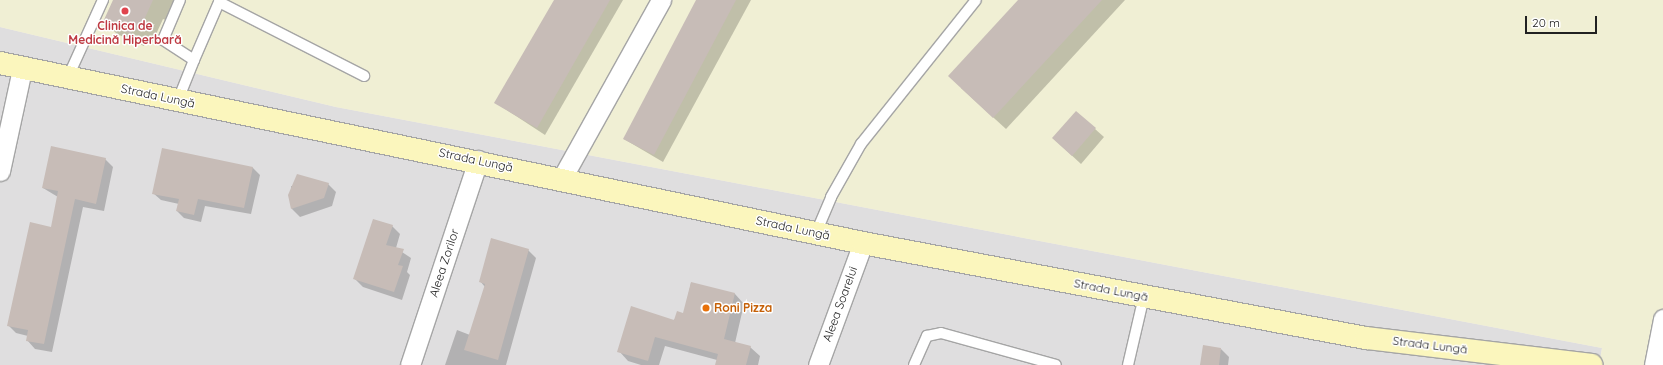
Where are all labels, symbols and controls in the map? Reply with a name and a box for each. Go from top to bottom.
marker: Clinica de Medicină Hiperbară [119,5,131,17]
scale bar [1527,8,1599,34]
text: 20 m [1532,15,1560,30]
place label: Clinica de Medicină Hiperbară [68,19,182,47]
street label: Strada Lungă [120,81,196,111]
street label: Strada Lungă [438,145,514,175]
street label: Strada Lungă [755,213,831,243]
street label: Aleea Zorilor [426,227,462,299]
street label: Aleea Soarelui [820,264,860,344]
street label: Strada Lungă [1073,276,1149,304]
place label: Roni Pizza [714,301,772,315]
marker: Roni Pizza [701,303,711,313]
street label: Strada Lungă [1392,333,1468,357]

